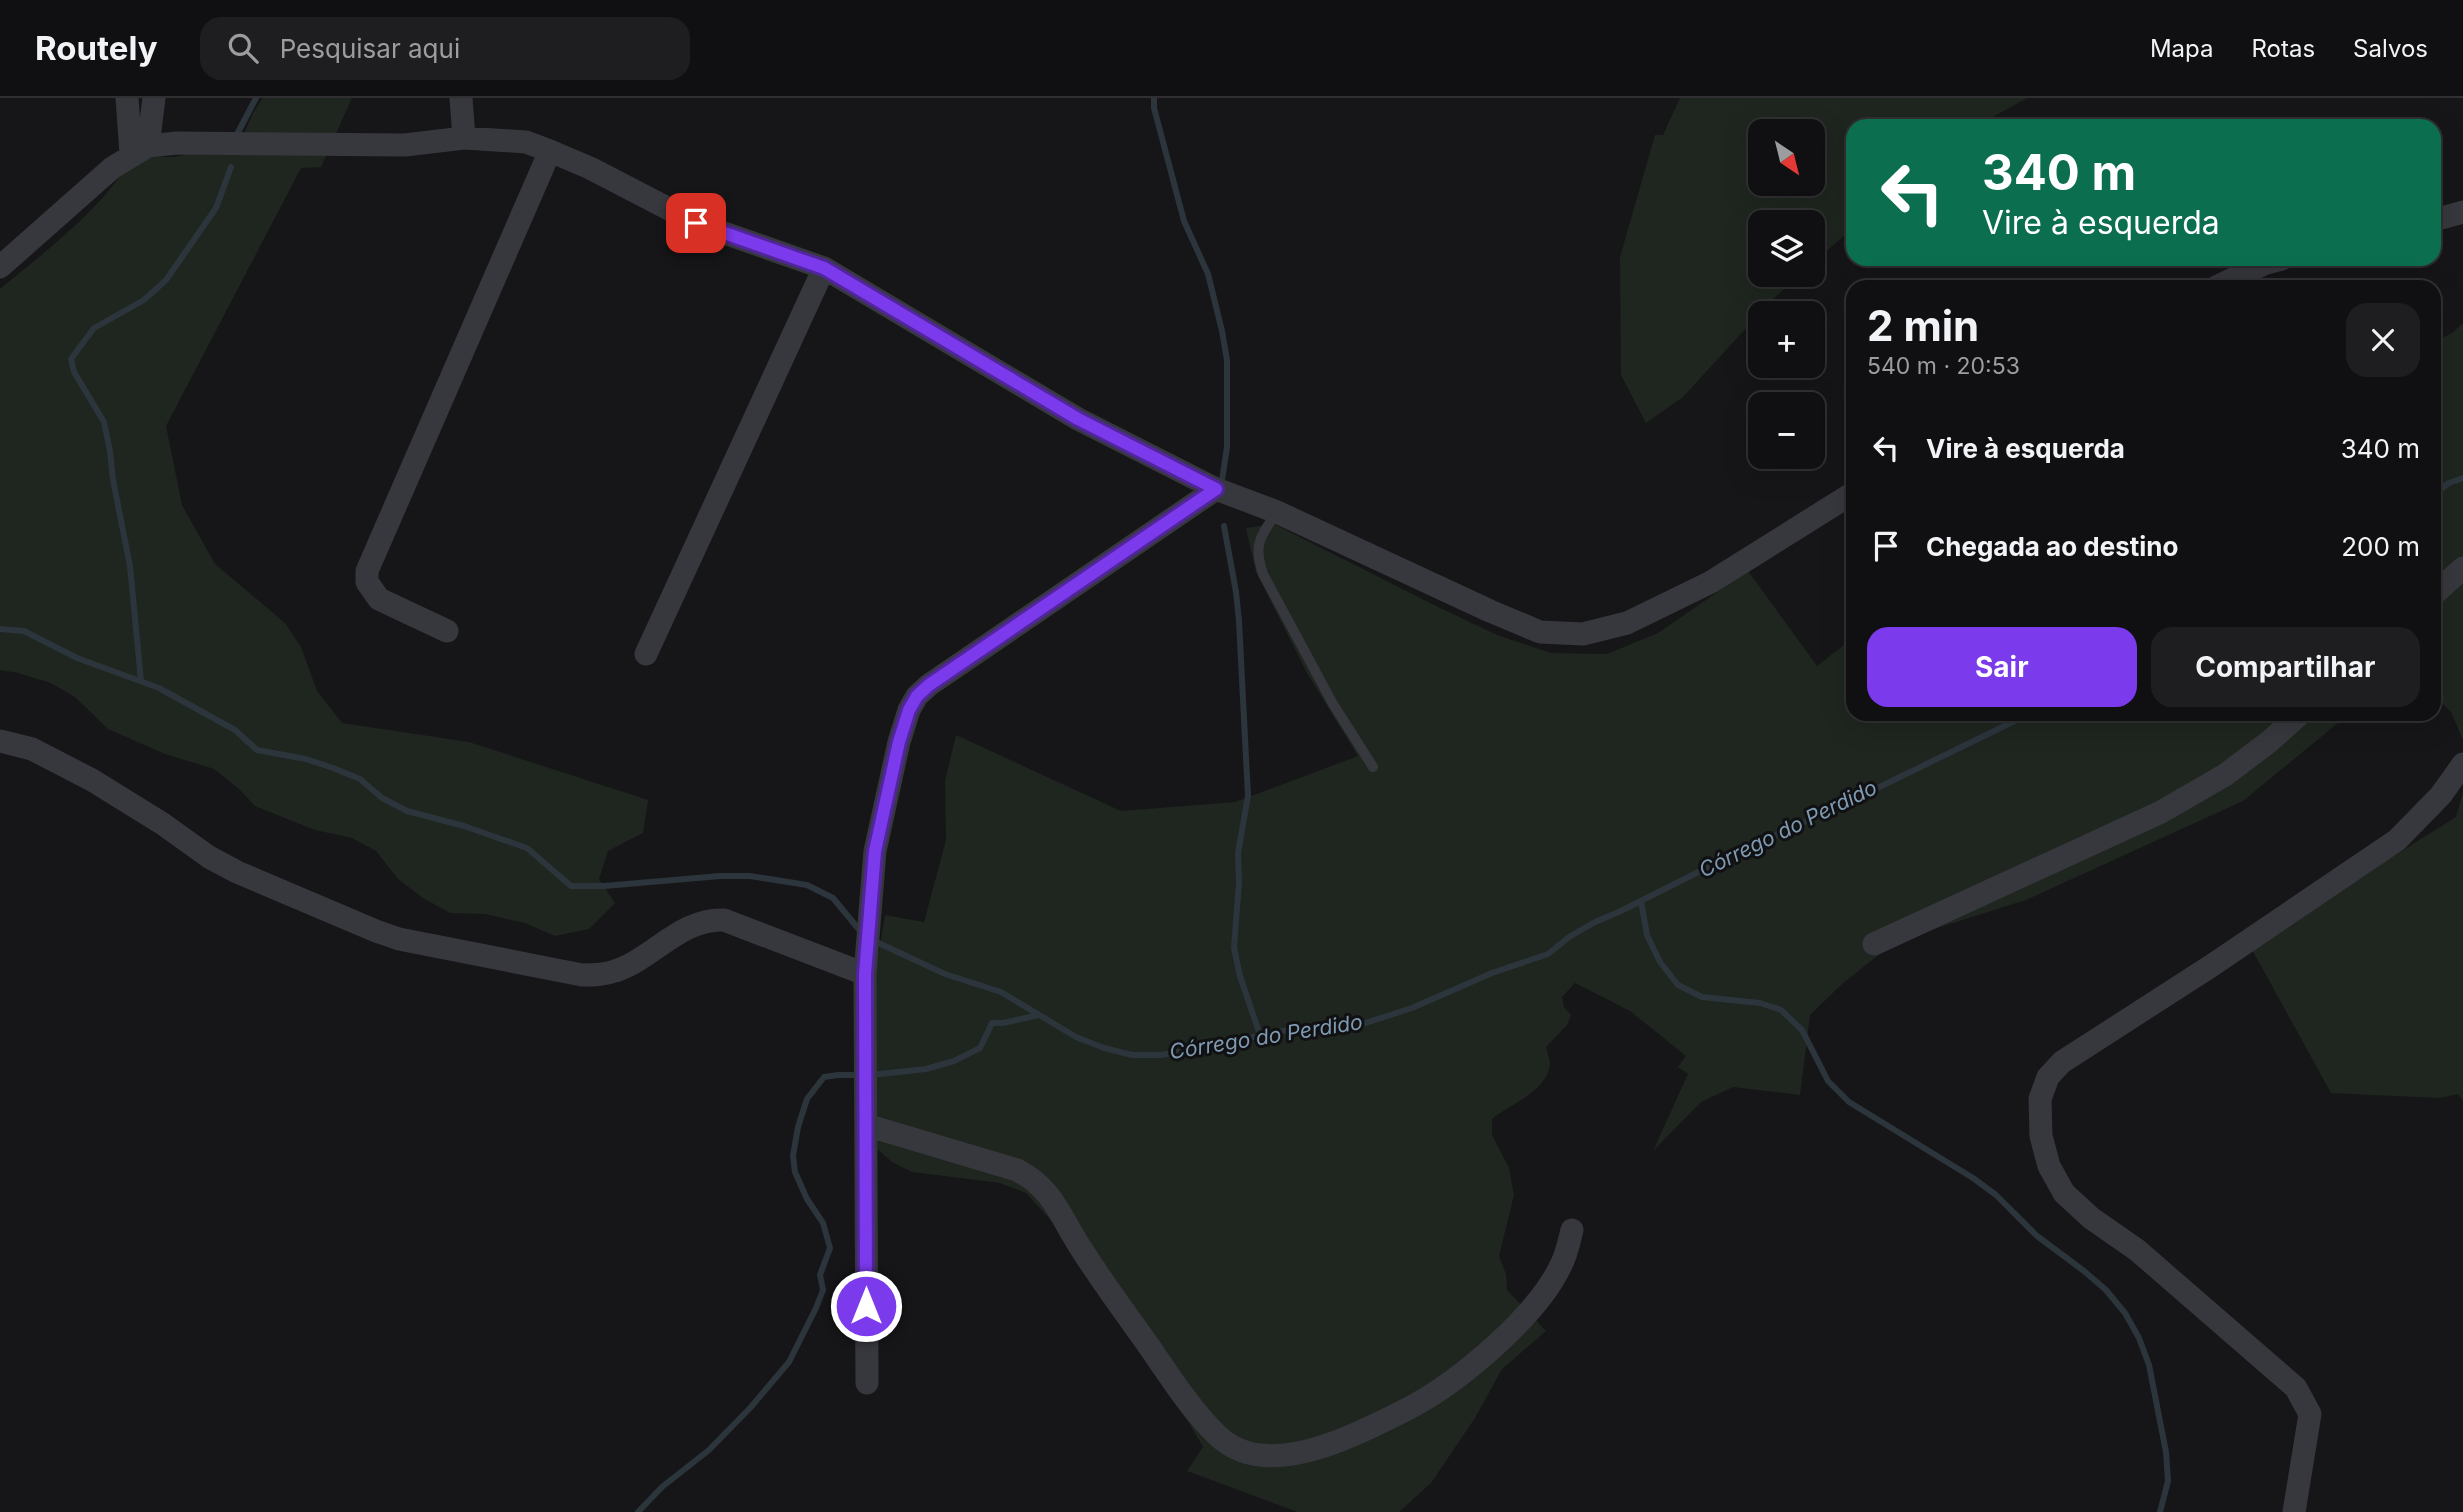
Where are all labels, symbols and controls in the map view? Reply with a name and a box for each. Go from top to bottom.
search box [200,17,690,80]
text: Routely [35,28,158,68]
icon: search [224,29,262,67]
text: Pesquisar aqui [280,33,460,64]
text: Mapa [2150,34,2214,63]
text: Rotas [2252,34,2315,63]
text: Salvos [2353,34,2428,63]
north arrow [1748,119,1825,196]
map controls [1748,119,1825,469]
text: 340 m [1982,143,2136,202]
icon: left [1867,147,1958,238]
pin [666,193,726,253]
text: Vire à esquerda [1982,203,2220,242]
icon: arrive [677,204,715,242]
button: layers [1748,210,1825,287]
text: 2 min [1867,300,1979,351]
button: + [1748,301,1825,378]
button: close [2346,303,2420,377]
text: 540 m · 20:53 [1867,352,2020,380]
button: − [1748,392,1825,469]
icon: left [1867,429,1905,467]
text: Vire à esquerda [1926,433,2125,464]
text: 340 m [2341,433,2420,464]
icon: arrive [1867,527,1905,565]
text: Chegada ao destino [1926,531,2178,562]
text: 200 m [2341,531,2420,562]
button: Sair [1867,627,2137,707]
button: Compartilhar [2151,627,2420,707]
water label: Córrego do Perdido [1695,775,1881,883]
water label: Córrego do Perdido [1168,1009,1364,1064]
position arrow [829,1269,903,1343]

